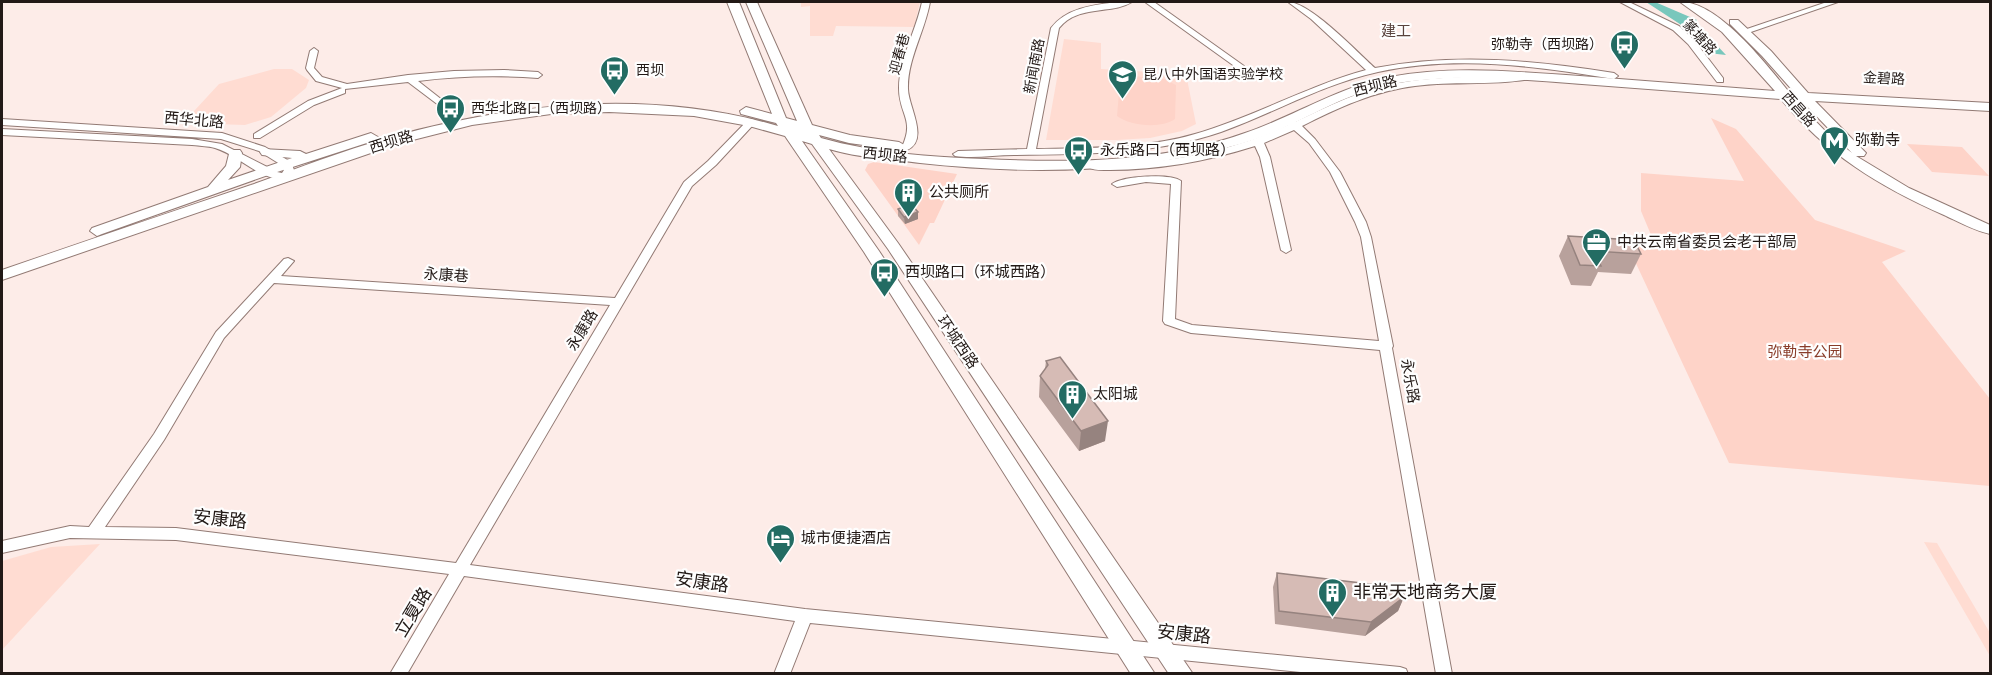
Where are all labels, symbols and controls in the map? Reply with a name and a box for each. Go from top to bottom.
street label: 篆塘路 [1680,16,1721,58]
district label: 建工 [1381,21,1411,39]
bus stop icon: 弥勒寺（西坝路） [1608,28,1640,70]
street label: 迎春巷 [885,31,912,76]
place label: 弥勒寺（西坝路） [1491,35,1603,52]
street label: 新闻南路 [1020,37,1047,95]
bus stop icon: 西坝 [599,54,631,96]
school or university icon: 昆八中外国语实验学校 [1106,58,1138,100]
place label: 西坝 [636,61,664,78]
place label: 昆八中外国语实验学校 [1143,65,1283,82]
street label: 金碧路 [1863,68,1905,87]
street label: 西坝路 [1351,71,1399,99]
street label: 西昌路 [1779,87,1820,130]
bus stop icon: 西华北路口（西坝路） [434,92,466,134]
place label: 西华北路口（西坝路） [471,99,611,116]
street label: 西华北路 [163,107,225,131]
metro station icon: 弥勒寺 [1818,124,1850,166]
street label: 西坝路 [367,126,415,156]
place label: 弥勒寺 [1855,130,1900,148]
bus stop icon: 永乐路口（西坝路） [1063,134,1095,176]
place label: 永乐路口（西坝路） [1100,140,1235,158]
street label: 西坝路 [862,143,908,165]
building icon: 公共厕所 [892,176,924,218]
place label: 公共厕所 [929,182,989,200]
office icon: 中共云南省委员会老干部局 [1580,226,1612,268]
place label: 中共云南省委员会老干部局 [1617,232,1797,250]
bus stop icon: 西坝路口（环城西路） [868,256,900,298]
place label: 西坝路口（环城西路） [905,262,1055,280]
street label: 永康巷 [423,263,469,285]
street label: 永康路 [562,306,600,353]
street label: 环城西路 [935,312,983,371]
park label: 弥勒寺公园 [1767,342,1843,360]
street label: 永乐路 [1398,357,1424,405]
building icon: 太阳城 [1056,378,1088,420]
place label: 太阳城 [1093,384,1138,402]
street label: 安康路 [192,504,248,532]
hotel icon: 城市便捷酒店 [764,522,796,564]
place label: 城市便捷酒店 [801,528,891,546]
street label: 安康路 [674,566,730,596]
building icon: 非常天地商务大厦 [1316,576,1348,618]
place label: 非常天地商务大厦 [1353,580,1497,602]
street label: 立夏路 [389,583,435,640]
street label: 安康路 [1156,619,1212,647]

